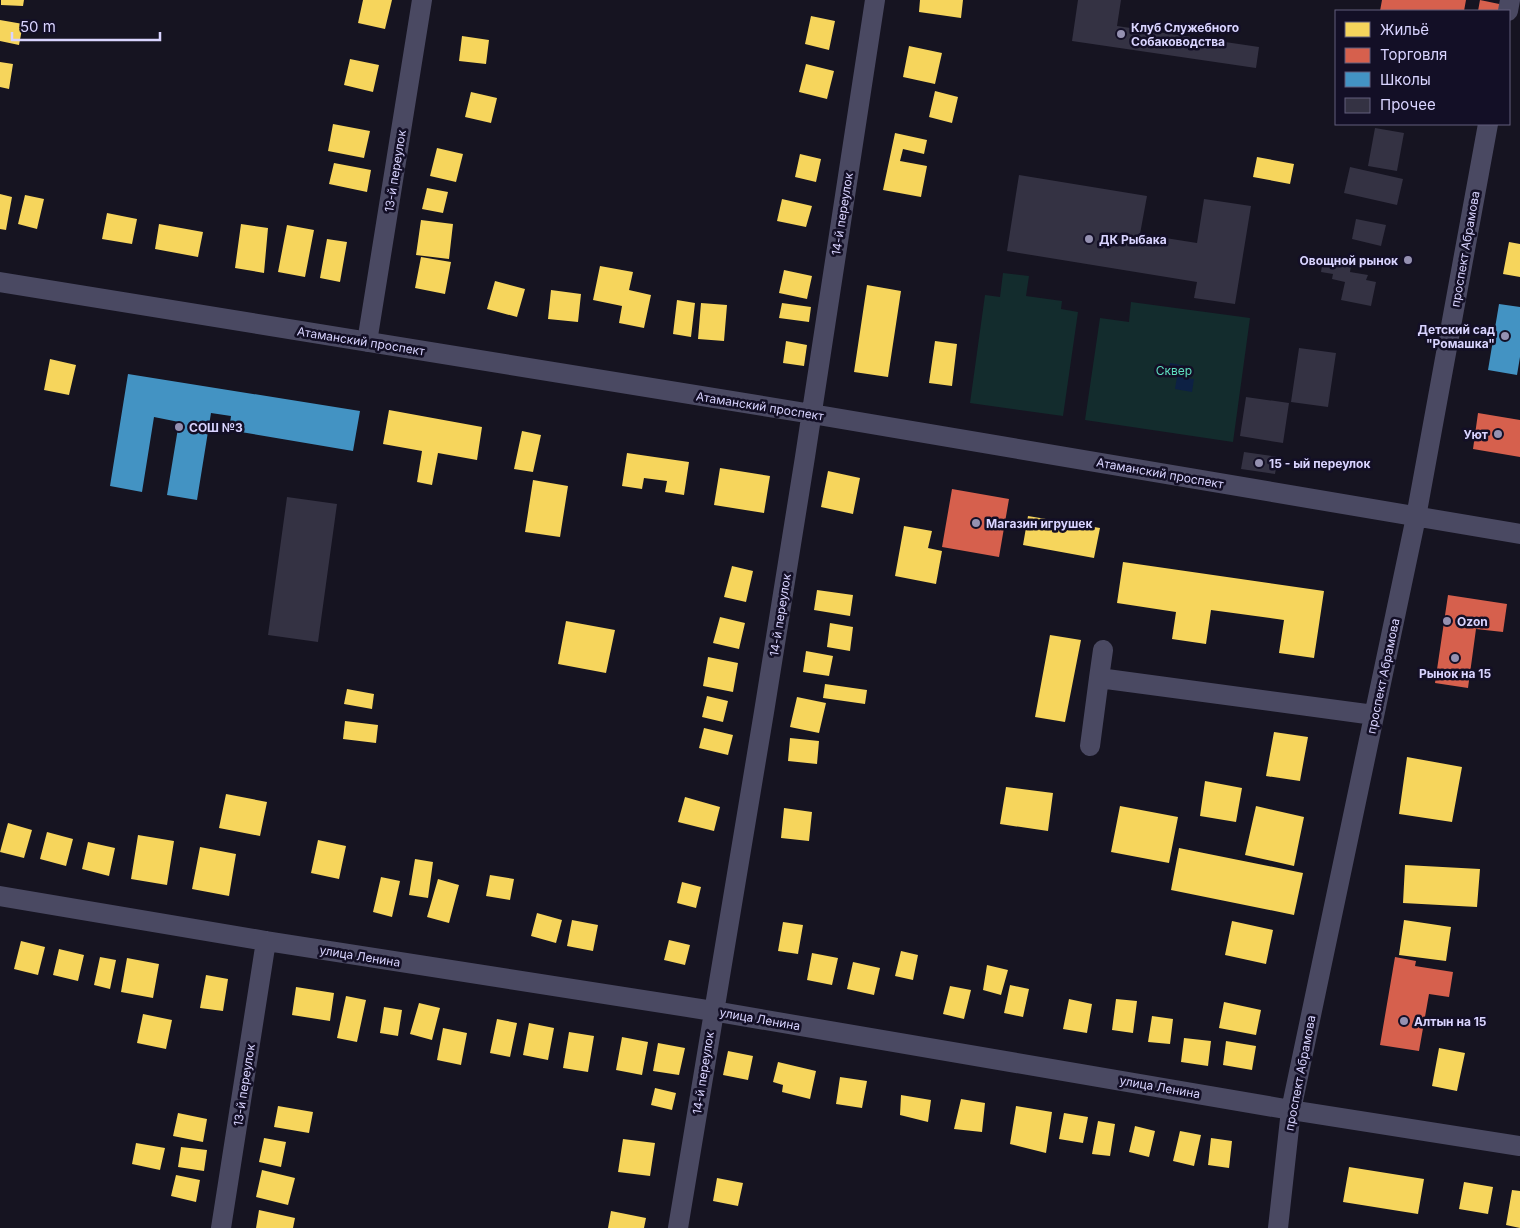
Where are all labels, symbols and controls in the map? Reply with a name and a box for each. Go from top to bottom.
scale bar [12,10,160,42]
legend [1335,10,1510,125]
text: 50 m [20,17,56,36]
place label: Клуб Служебного Собаководства [1131,20,1239,49]
text: Жильё [1380,20,1429,39]
marker: Клуб Служебного Собаководства [1115,28,1127,40]
text: Торговля [1380,45,1447,64]
text: Школы [1380,70,1431,89]
text: Прочее [1380,95,1436,114]
street label: 13-й переулок [381,128,409,213]
street label: 14-й переулок [828,171,856,256]
street label: проспект Абрамова [1447,190,1483,308]
place label: ДК Рыбака [1099,232,1167,247]
marker: ДК Рыбака [1083,233,1095,245]
place label: Овощной рынок [1300,253,1398,268]
marker: Овощной рынок [1402,254,1414,266]
place label: Детский сад "Ромашка" [1418,322,1495,351]
street label: Атаманский проспект [296,324,426,359]
marker: Детский сад "Ромашка" [1499,330,1511,342]
park label: Сквер [1156,363,1192,378]
street label: Атаманский проспект [695,389,825,424]
place label: СОШ №3 [189,420,243,435]
marker: СОШ №3 [173,421,185,433]
place label: Уют [1464,427,1488,442]
marker: Уют [1492,428,1504,440]
street label: Атаманский проспект [1095,454,1225,492]
place label: 15 - ый переулок [1269,456,1370,471]
marker: 15 - ый переулок [1253,457,1265,469]
place label: Магазин игрушек [986,516,1092,531]
marker: Магазин игрушек [970,517,982,529]
street label: 14-й переулок [766,572,794,657]
place label: Ozon [1457,614,1488,629]
marker: Ozon [1441,615,1453,627]
street label: проспект Абрамова [1363,617,1403,735]
marker: Рынок на 15 [1449,652,1461,664]
place label: Рынок на 15 [1419,666,1491,681]
street label: улица Ленина [319,942,401,970]
street label: улица Ленина [719,1005,801,1033]
street label: проспект Абрамова [1281,1014,1319,1132]
place label: Алтын на 15 [1414,1014,1487,1029]
marker: Алтын на 15 [1398,1015,1410,1027]
street label: 14-й переулок [689,1030,717,1115]
street label: 13-й переулок [230,1042,258,1127]
street label: улица Ленина [1119,1073,1201,1101]

